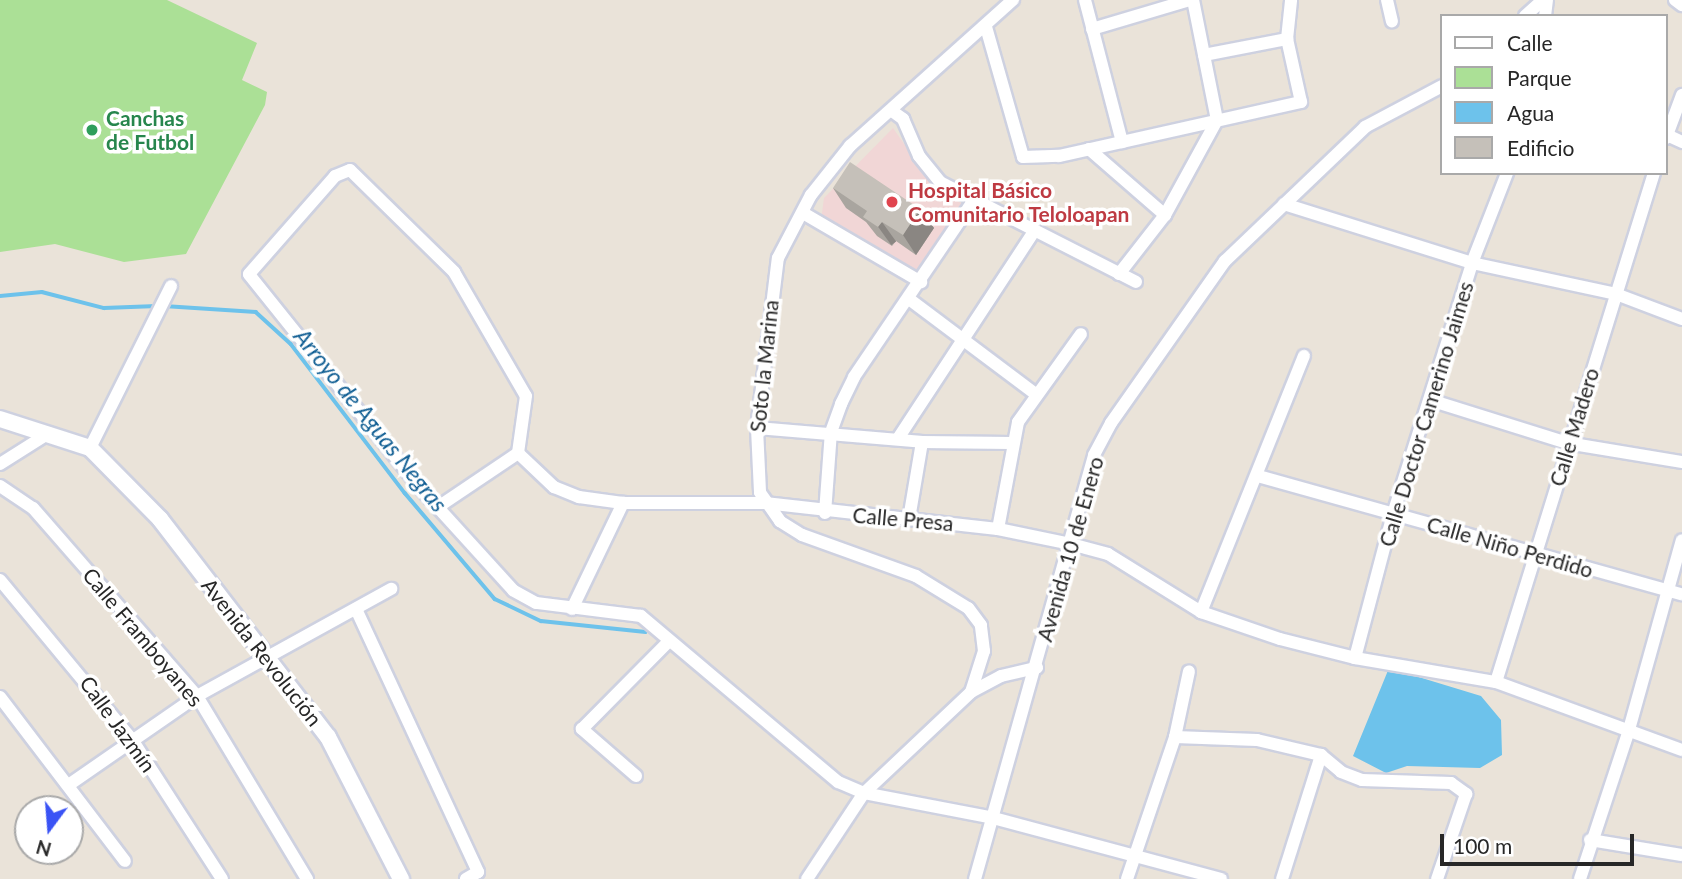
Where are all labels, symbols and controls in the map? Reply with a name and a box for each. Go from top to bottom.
legend [1440,14,1668,175]
text: Calle [1507,30,1552,55]
text: Parque [1507,65,1572,90]
text: Agua [1507,100,1554,125]
place label: Canchas de Futbol [106,105,194,155]
marker: Canchas de Futbol [84,122,100,138]
text: Edificio [1507,135,1574,160]
place label: Hospital Básico Comunitario Teloloapan [908,177,1130,227]
marker: Hospital Básico Comunitario Teloloapan [882,192,902,212]
street label: Calle Doctor Camerino Jaimes [1373,278,1479,550]
street label: Soto la Marina [745,299,783,433]
water label: Arroyo de Aguas Negras [288,323,454,517]
street label: Calle Madero [1544,365,1604,489]
street label: Avenida 10 de Enero [1032,454,1108,644]
street label: Calle Presa [852,502,954,536]
street label: Calle Niño Perdido [1424,511,1596,583]
street label: Calle Framboyanes [78,563,208,711]
street label: Avenida Revolución [197,573,327,731]
street label: Calle Jazmín [75,671,161,777]
north arrow [14,795,84,865]
scale bar [1444,820,1638,864]
text: 100 m [1453,833,1512,858]
text: N [33,836,54,862]

